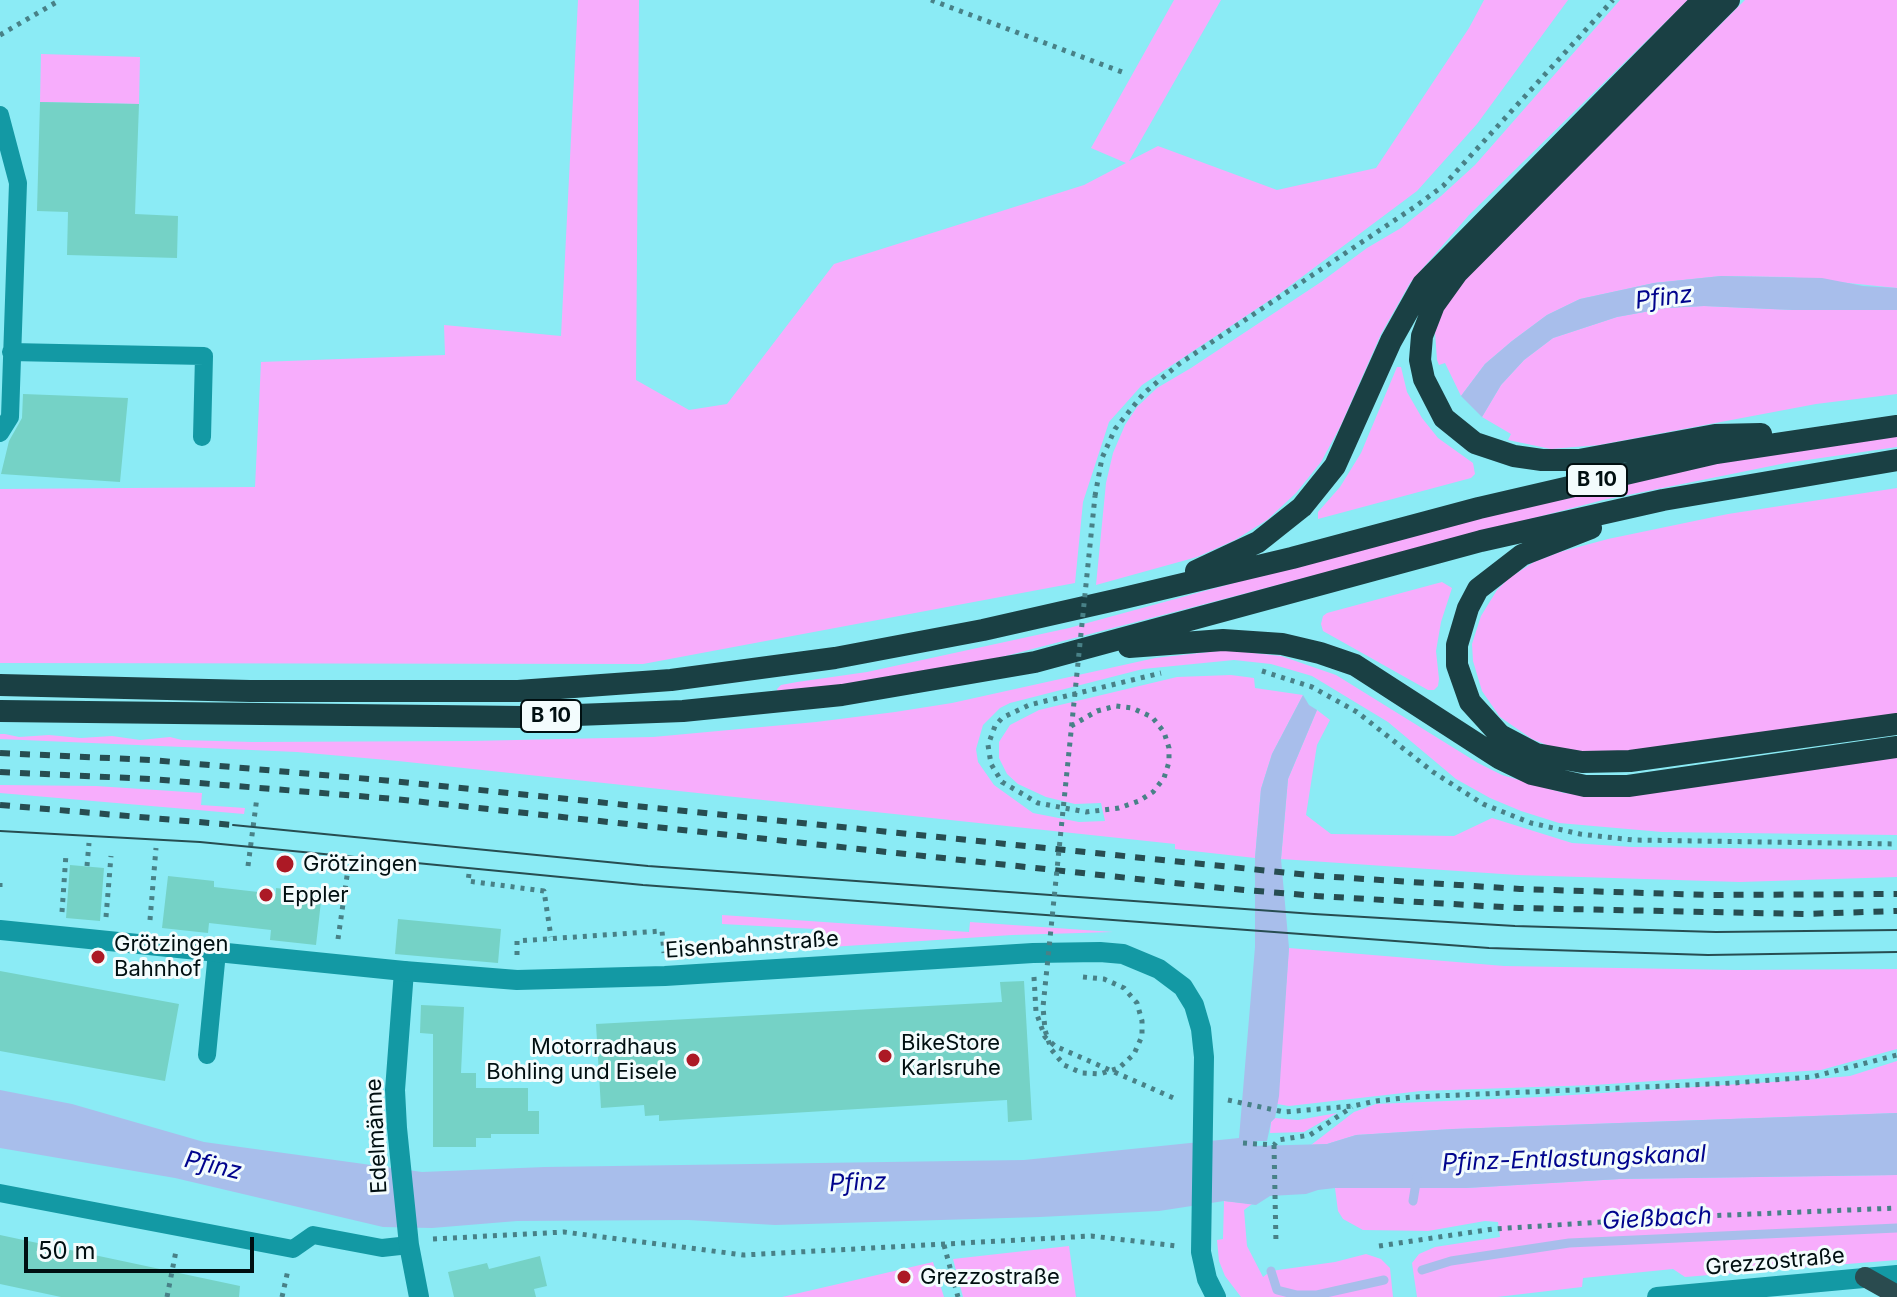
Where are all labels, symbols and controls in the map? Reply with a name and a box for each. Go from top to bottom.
water label: Pfinz [1634,280,1694,316]
road number: B 10 [1567,464,1627,496]
road number: B 10 [521,700,581,732]
place label: Grötzingen [303,851,418,877]
marker: Grötzingen [274,853,296,875]
place label: Eppler [282,882,349,908]
marker: Eppler [257,886,275,904]
street label: Eisenbahnstraße [664,926,840,964]
place label: Grötzingen Bahnhof [114,931,229,982]
marker: Grötzingen Bahnhof [89,948,107,966]
place label: BikeStore Karlsruhe [901,1030,1001,1082]
place label: Motorradhaus Bohling und Eisele [486,1034,677,1086]
marker: BikeStore Karlsruhe [876,1047,894,1065]
marker: Motorradhaus Bohling und Eisele [684,1051,702,1069]
street label: Edelmänne [361,1078,393,1194]
water label: Pfinz-Entlastungskanal [1442,1140,1706,1178]
water label: Pfinz [182,1145,244,1187]
water label: Pfinz [829,1168,887,1198]
water label: Gießbach [1601,1202,1713,1236]
scale bar [28,1221,258,1271]
text: 50 m [38,1236,96,1265]
street label: Grezzostraße [1704,1243,1846,1281]
place label: Grezzostraße [920,1264,1060,1290]
marker: Grezzostraße [895,1268,913,1286]

